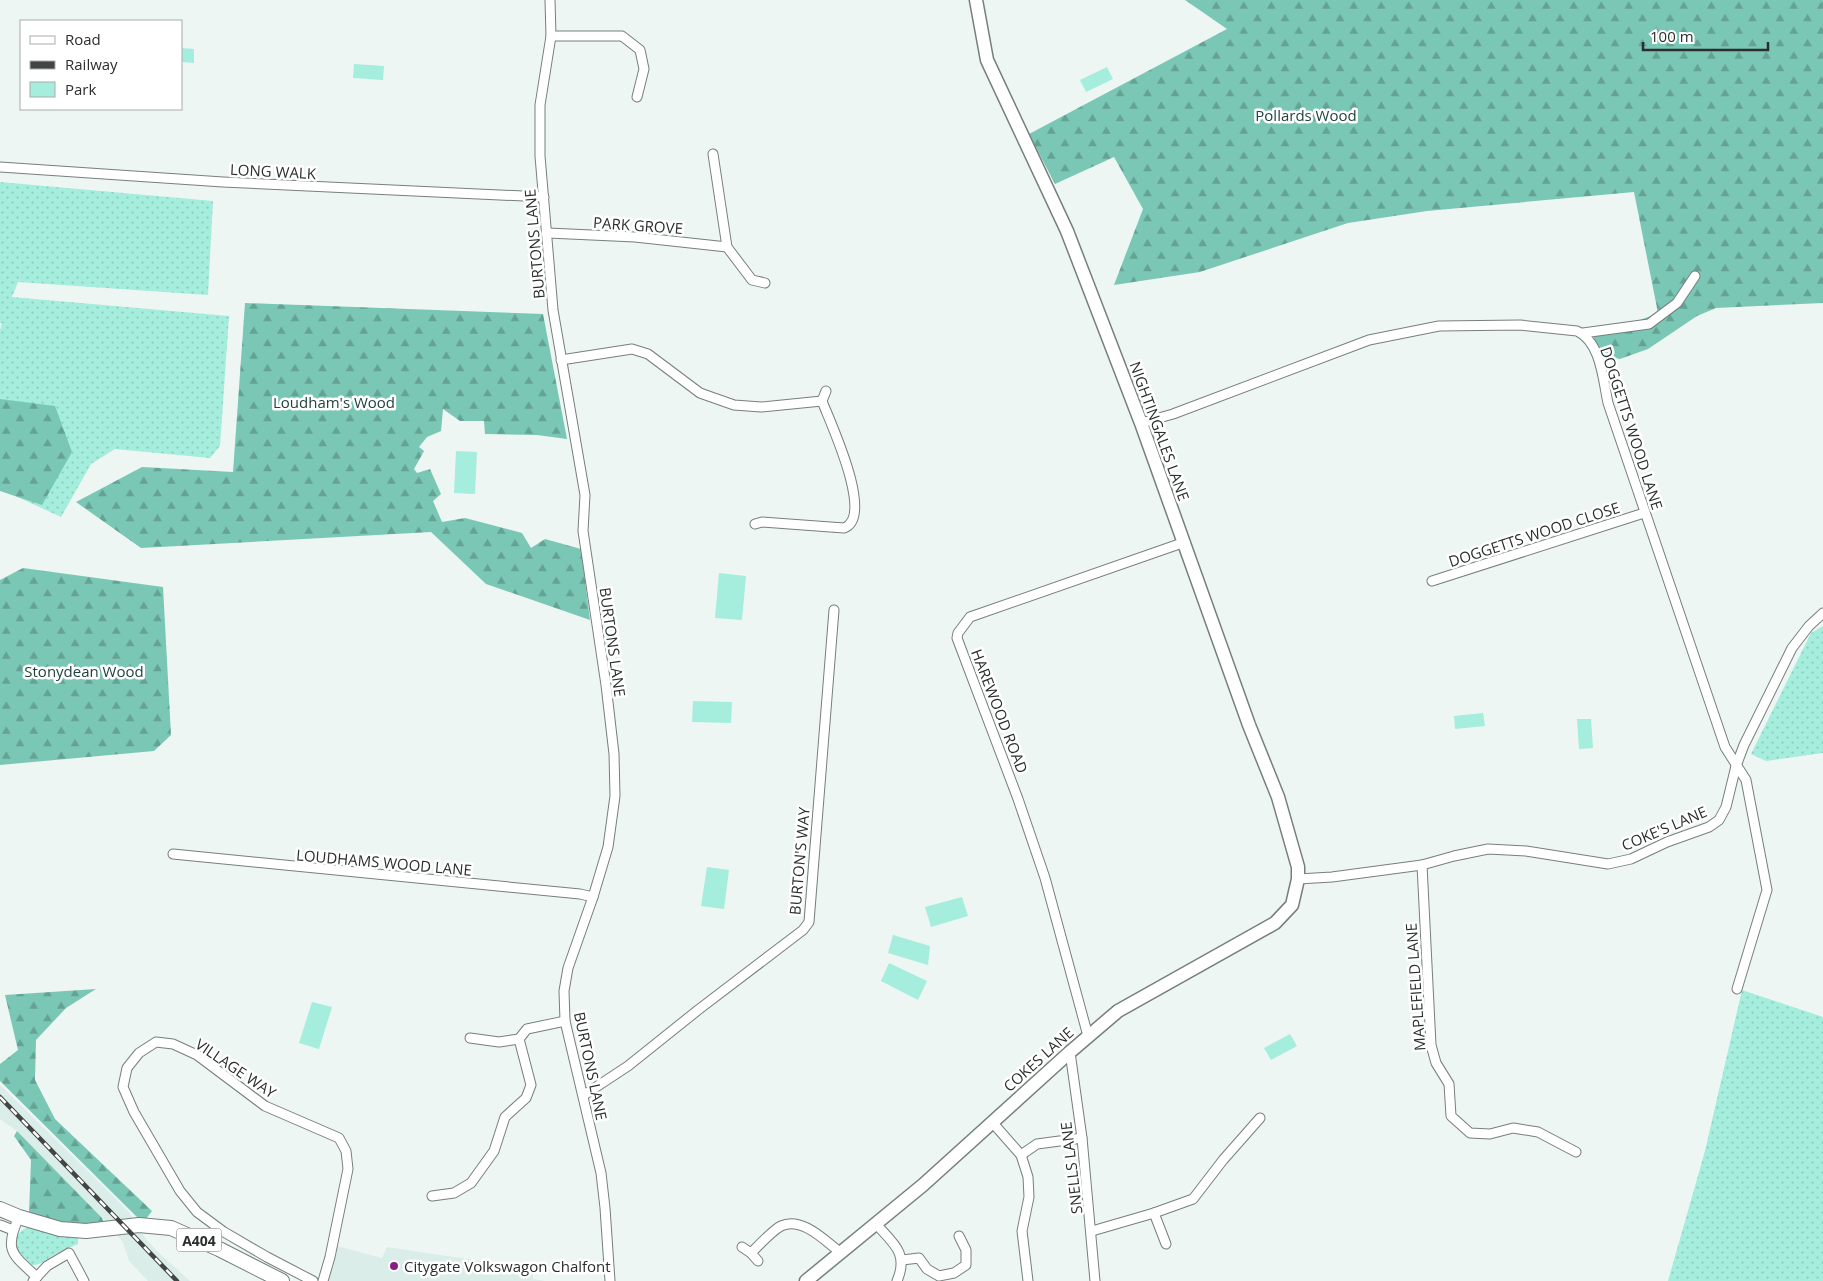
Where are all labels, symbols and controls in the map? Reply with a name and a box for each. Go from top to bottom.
legend [20,20,182,110]
scale bar [1643,20,1768,52]
text: 100 m [1650,26,1694,46]
text: Road [65,29,101,49]
text: Railway [65,54,118,74]
text: Park [65,79,96,99]
park label: Pollards Wood [1255,105,1357,125]
street label: LONG WALK [230,159,317,183]
street label: BURTONS LANE [519,188,549,300]
street label: PARK GROVE [592,212,684,238]
street label: DOGGETTS WOOD LANE [1596,344,1668,512]
street label: NIGHTINGALES LANE [1125,359,1195,503]
park label: Loudham's Wood [273,392,395,412]
street label: DOGGETTS WOOD CLOSE [1446,497,1622,571]
street label: BURTONS LANE [595,586,631,698]
street label: HAREWOOD ROAD [967,646,1033,776]
park label: Stonydean Wood [24,661,144,681]
street label: COKE'S LANE [1618,801,1710,855]
street label: BURTON'S WAY [784,806,814,916]
street label: LOUDHAMS WOOD LANE [295,844,473,880]
street label: MAPLEFIELD LANE [1401,922,1429,1052]
street label: BURTONS LANE [570,1010,612,1122]
street label: COKES LANE [999,1022,1077,1096]
street label: VILLAGE WAY [192,1034,281,1103]
street label: SNELLS LANE [1055,1121,1087,1215]
road number: A404 [176,1228,222,1252]
place label: Citygate Volkswagon Chalfont [404,1256,611,1276]
marker: Citygate Volkswagon Chalfont [388,1260,400,1272]

